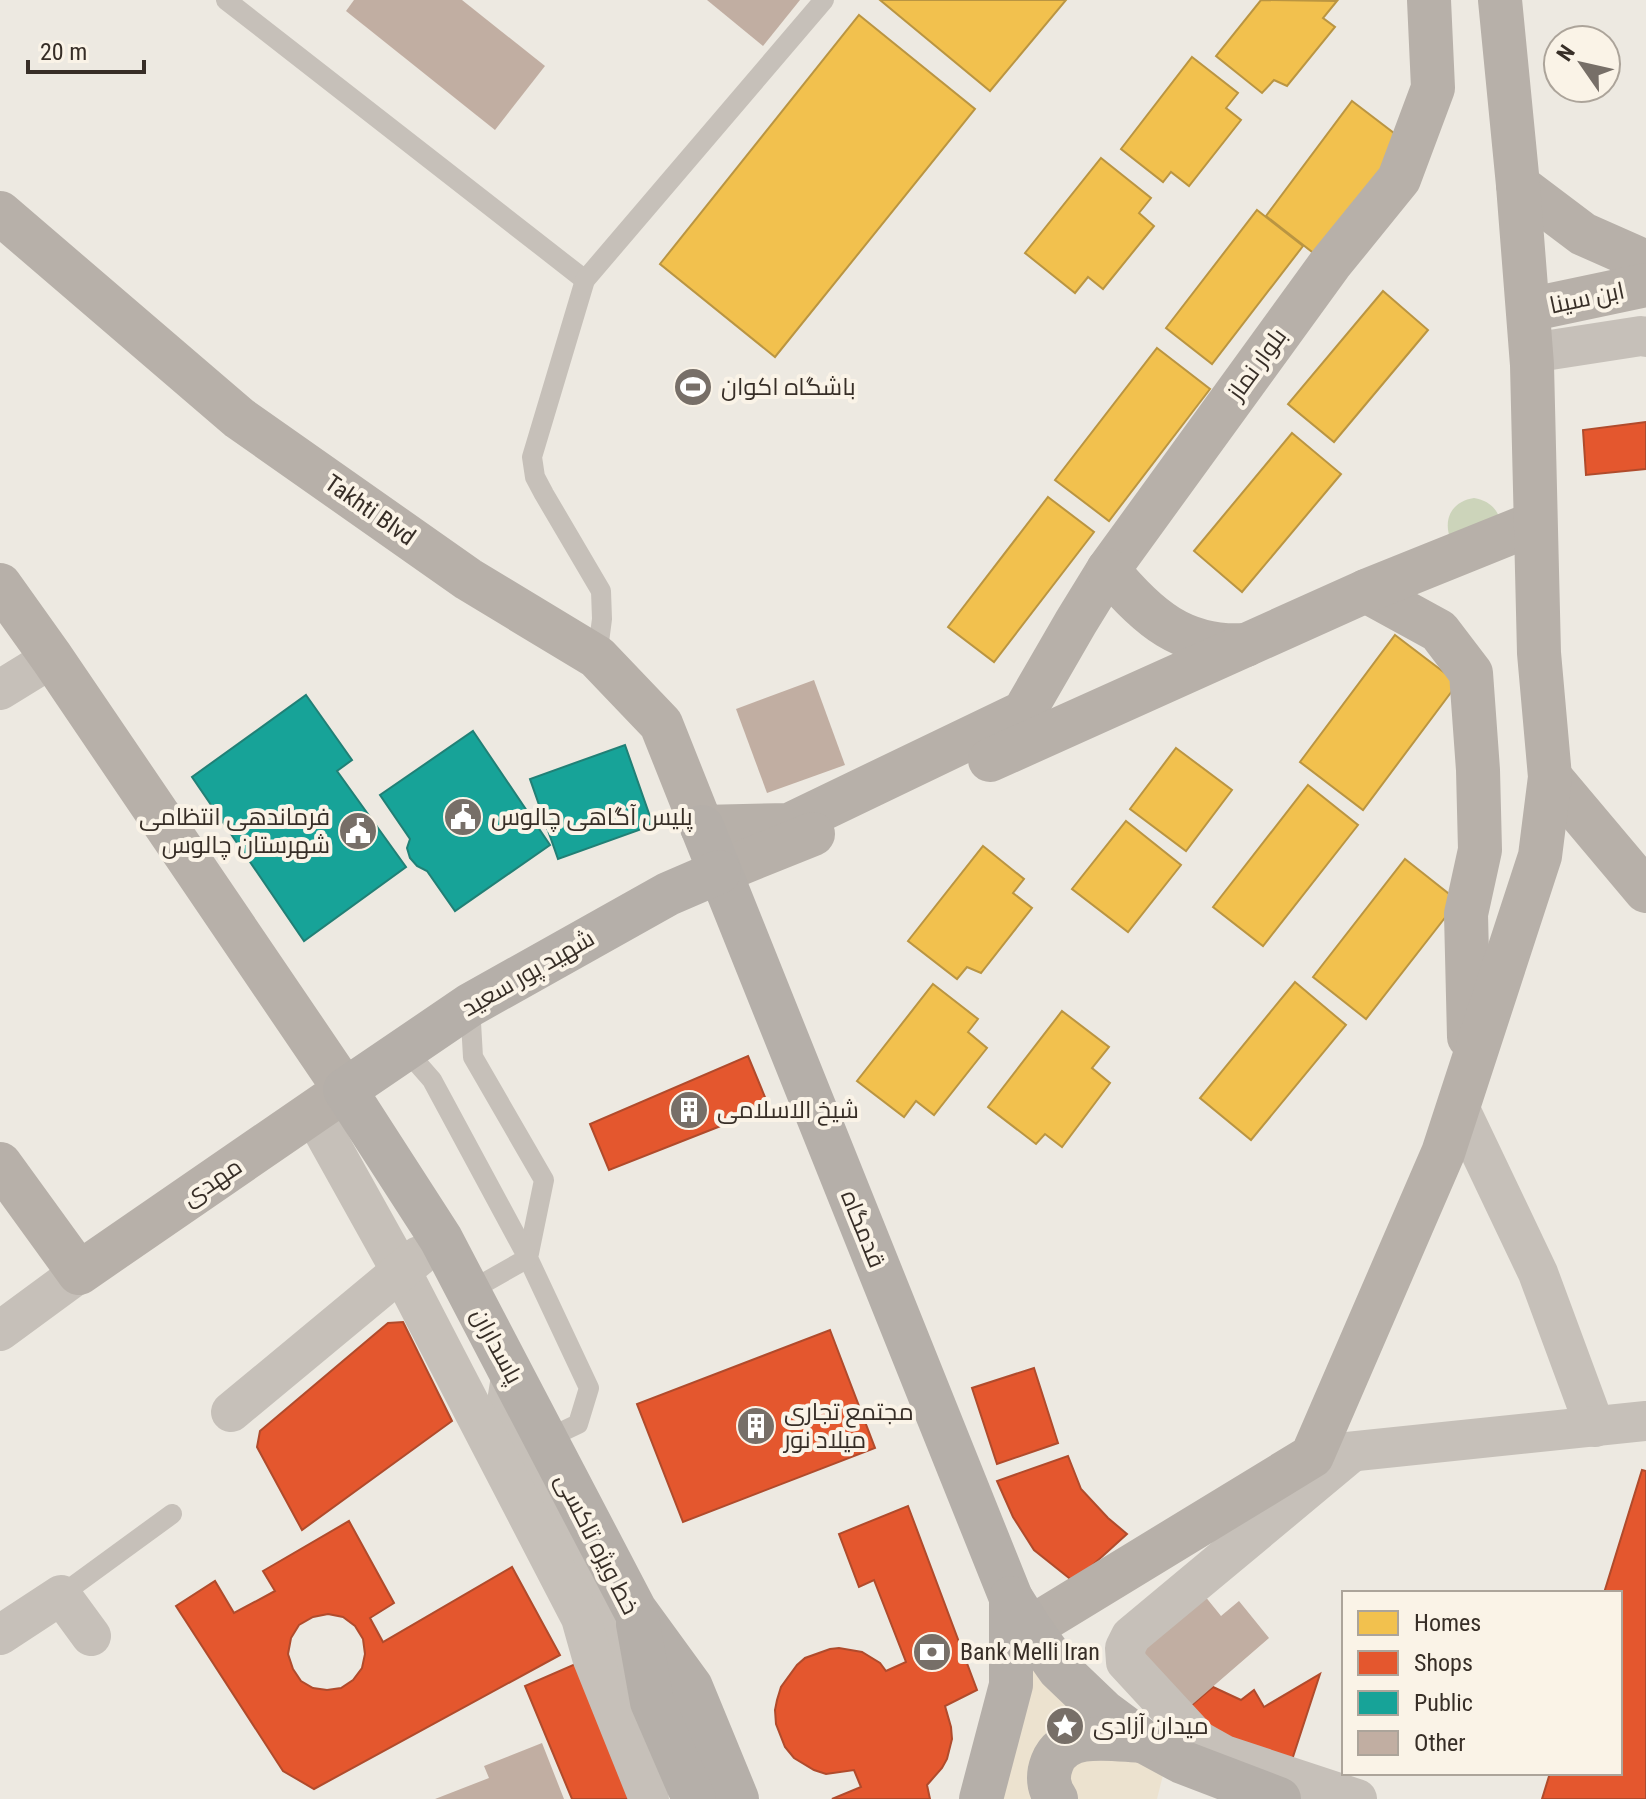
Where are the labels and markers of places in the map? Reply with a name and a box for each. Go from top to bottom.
sports icon: باشگاه اکوان [672,366,714,408]
place label: باشگاه اکوان [721,373,856,401]
public building icon: پلیس آگاهی چالوس [442,796,484,838]
place label: فرماندهی انتظامی شهرستان چالوس [139,803,330,861]
place label: پلیس آگاهی چالوس [491,803,693,833]
public building icon: فرماندهی انتظامی شهرستان چالوس [337,810,379,852]
building icon: شیخ الاسلامی [668,1089,710,1131]
place label: شیخ الاسلامی [717,1096,859,1126]
place label: مجتمع تجاری میلاد نور [782,1398,914,1454]
building icon: مجتمع تجاری میلاد نور [735,1405,777,1447]
bank icon: Bank Melli Iran [911,1631,953,1673]
place label: Bank Melli Iran [960,1638,1100,1666]
place icon: میدان آزادی [1044,1705,1086,1747]
place label: میدان آزادی [1093,1712,1209,1740]

